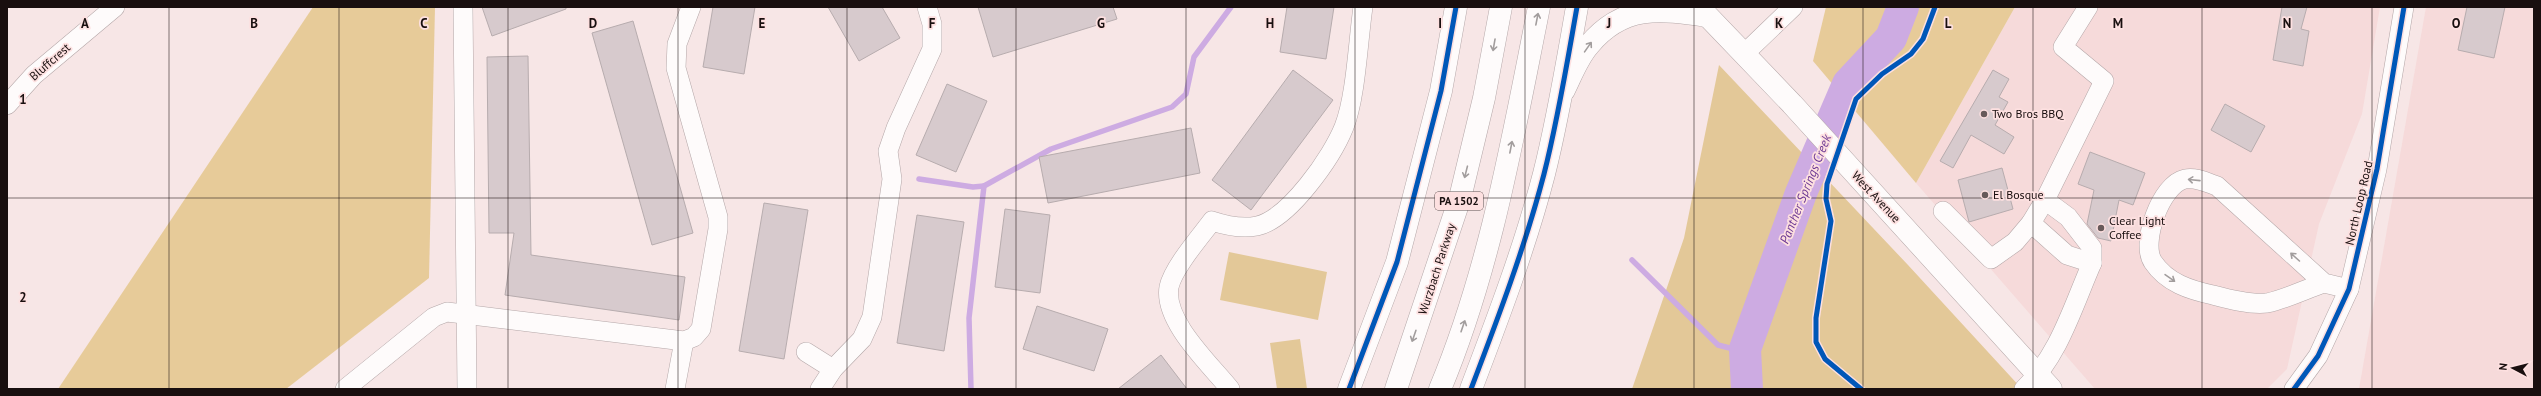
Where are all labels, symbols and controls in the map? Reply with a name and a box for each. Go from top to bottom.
one-way arrow [1533,13,1541,26]
text: A [81,15,89,32]
text: B [250,15,258,32]
text: C [420,15,428,32]
text: D [589,15,597,32]
text: E [759,15,766,32]
text: F [929,15,936,32]
text: G [1097,15,1105,32]
text: H [1266,15,1274,32]
text: I [1438,15,1442,32]
text: J [1606,15,1611,32]
text: K [1775,15,1783,32]
text: L [1945,15,1952,32]
text: M [2113,15,2123,32]
text: N [2283,15,2291,32]
text: O [2452,15,2461,32]
one-way arrow [1489,39,1497,52]
street label: Bluffcrest [26,40,73,83]
one-way arrow [1584,42,1592,53]
text: 1 [19,91,27,108]
place label: Two Bros BBQ [1992,106,2064,121]
marker: Two Bros BBQ [1979,109,1989,119]
water label: Panther Springs Creek [1776,131,1836,246]
one-way arrow [1508,140,1516,153]
street label: North Loop Road [2342,159,2376,247]
one-way arrow [1462,166,1469,179]
street label: West Avenue [1849,168,1904,226]
one-way arrow [2188,176,2201,183]
place label: El Bosque [1993,187,2044,202]
marker: El Bosque [1980,190,1990,200]
road number: PA 1502 [1435,192,1483,210]
place label: Clear Light Coffee [2109,213,2165,242]
street label: Wurzbach Parkway [1415,221,1459,317]
marker: Clear Light Coffee [2096,223,2106,233]
one-way arrow [2291,253,2301,262]
one-way arrow [2164,274,2175,282]
text: 2 [19,289,27,306]
one-way arrow [1459,320,1467,332]
one-way arrow [1410,330,1418,342]
north arrow [2493,348,2533,388]
text: N [2496,362,2510,371]

